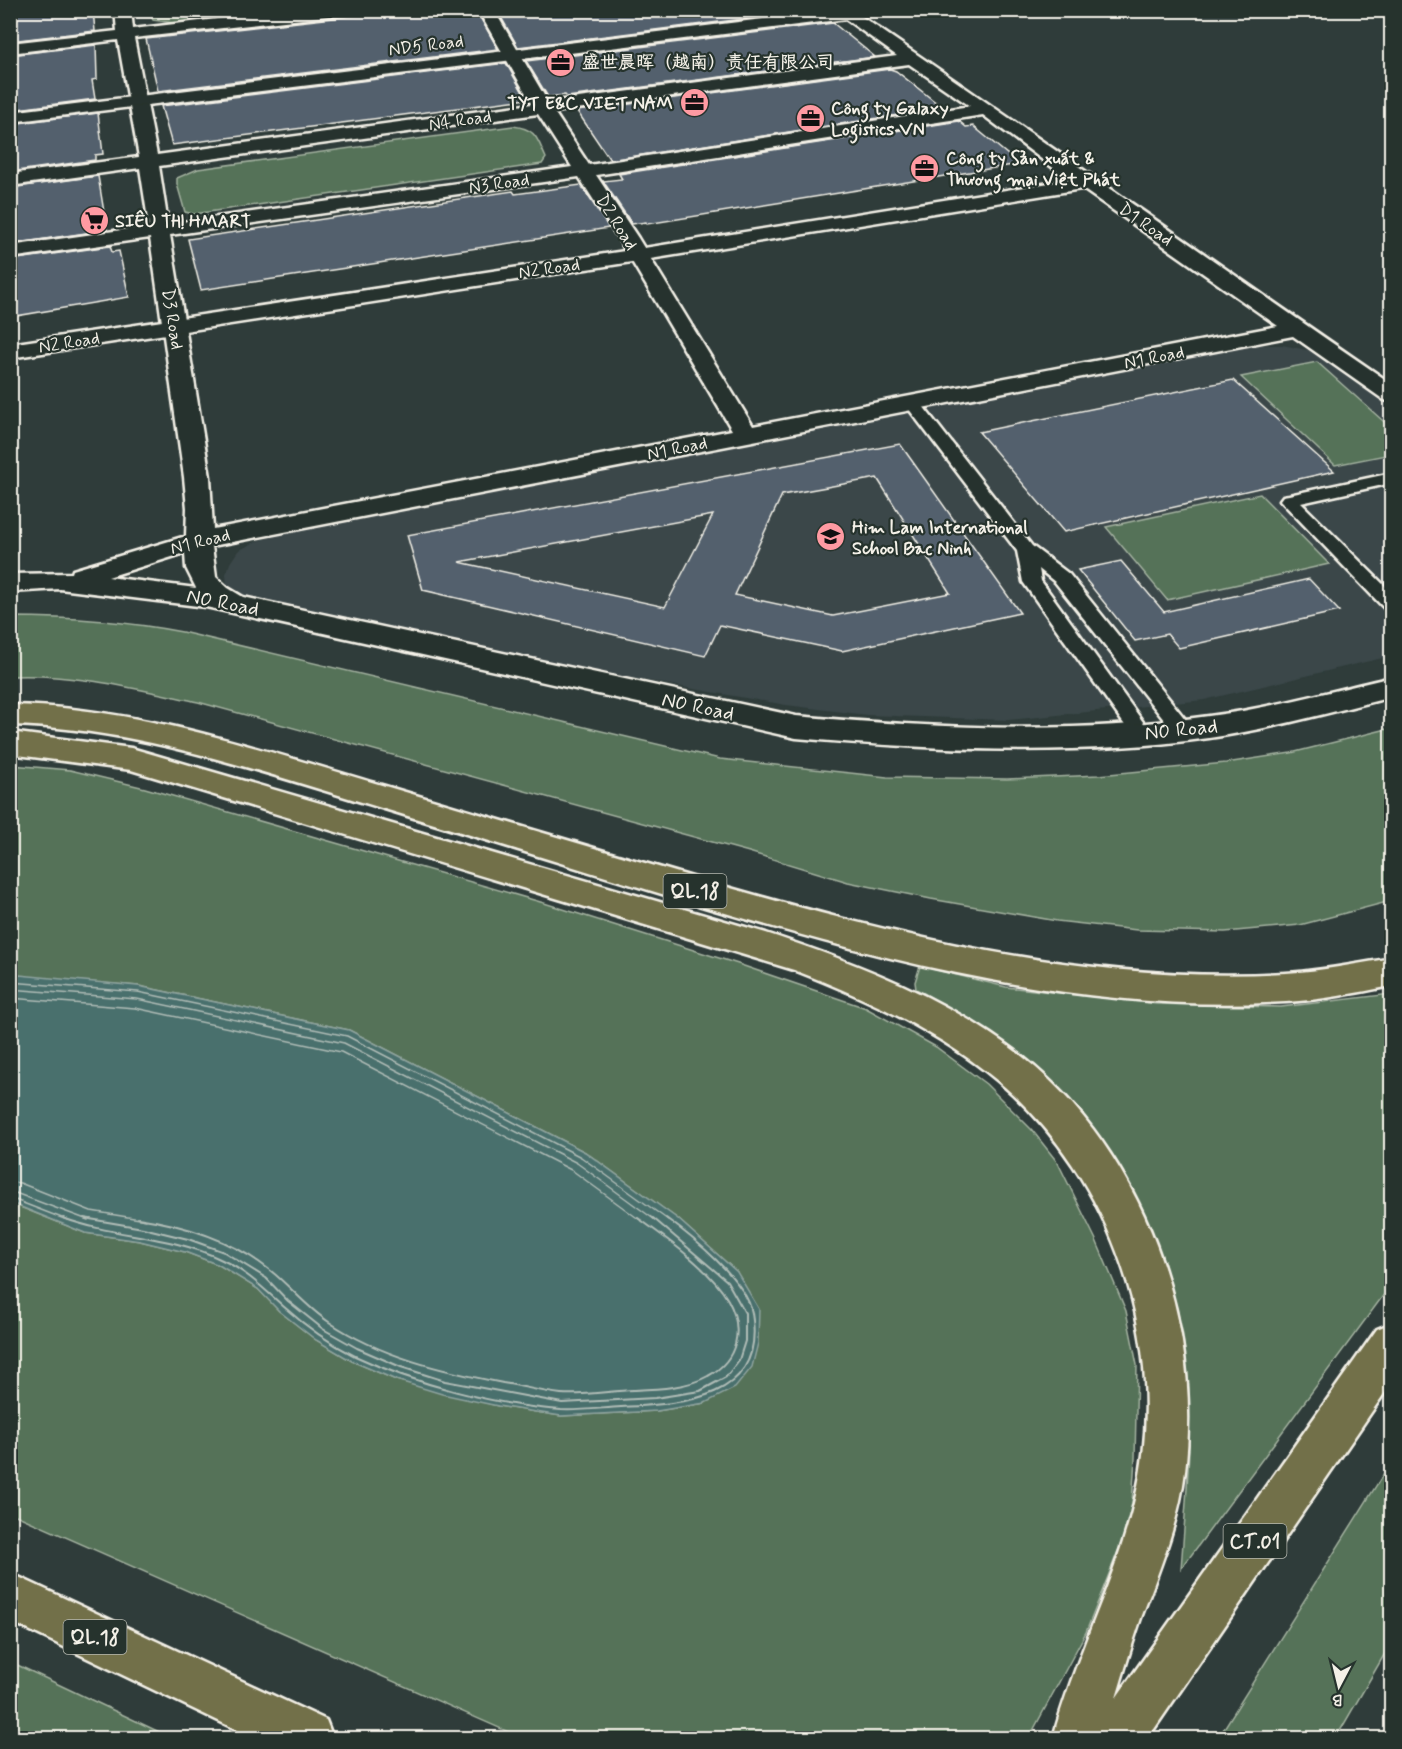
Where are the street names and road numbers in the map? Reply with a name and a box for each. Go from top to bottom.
street label: ND5 Road [387,29,465,62]
street label: N4 Road [427,105,493,137]
street label: N3 Road [467,168,531,200]
street label: D2 Road [590,190,643,255]
street label: D1 Road [1113,197,1177,252]
street label: N2 Road [517,253,581,285]
street label: D3 Road [155,287,189,351]
street label: N2 Road [37,326,102,360]
street label: N1 Road [1122,340,1186,376]
street label: N1 Road [645,431,709,467]
street label: N1 Road [168,523,233,561]
street label: N0 Road [184,582,262,624]
street label: N0 Road [659,686,737,728]
street label: N0 Road [1143,712,1219,748]
road number: QL.18 [664,874,726,908]
road number: CT.01 [1224,1524,1286,1558]
road number: QL.18 [64,1620,127,1654]

